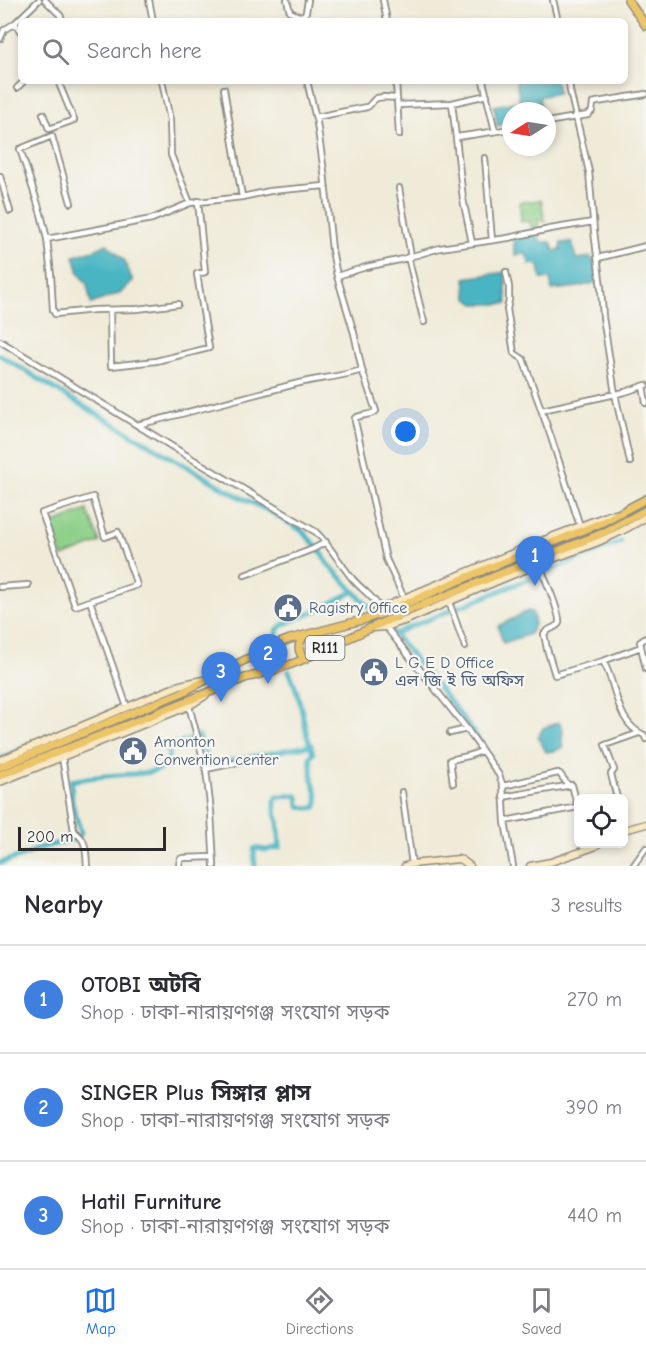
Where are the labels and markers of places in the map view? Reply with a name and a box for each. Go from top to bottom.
pin: 1 [516,536,554,586]
public building icon: Ragistry Office [272,592,304,624]
place label: Ragistry Office [309,599,407,617]
pin: 2 [248,634,288,684]
pin: 3 [202,652,240,702]
place label: L G E D Office এল জি ই ডি অফিস [395,654,525,690]
public building icon: L G E D Office এল জি ই ডি অফিস [358,656,390,688]
place label: Amonton Convention center [154,733,279,769]
public building icon: Amonton Convention center [117,735,149,767]

